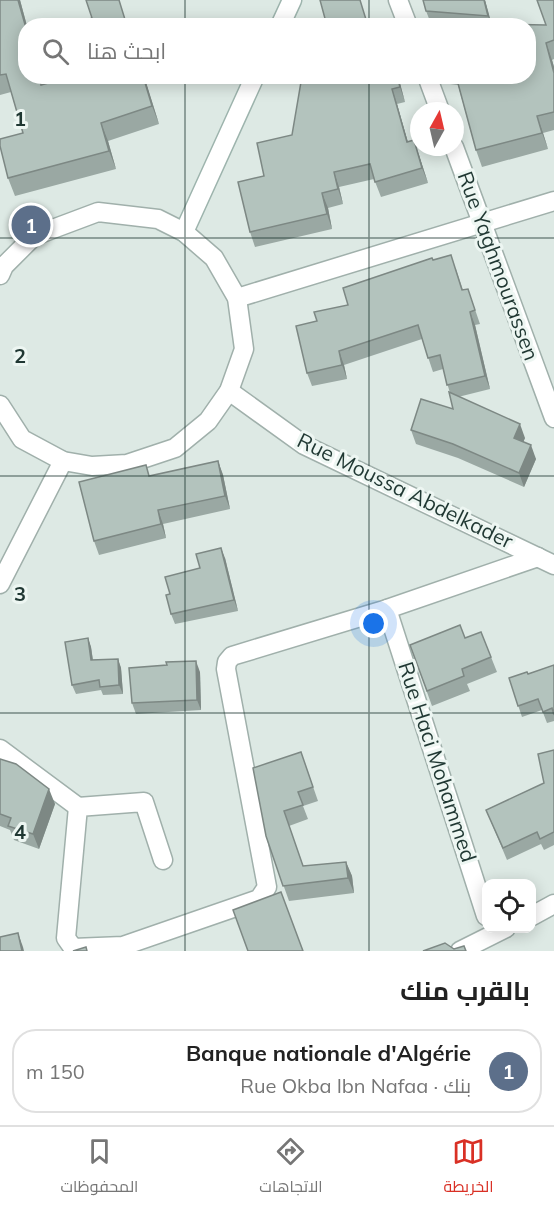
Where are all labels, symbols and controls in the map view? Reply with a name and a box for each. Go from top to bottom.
search box [18,18,536,84]
icon: search [39,35,72,68]
text: ابحث هنا [87,37,166,65]
north arrow [410,102,464,156]
text: 1 [14,106,26,131]
street label: Rue Yaghmourassen [453,167,545,364]
pin: 1 [12,202,51,248]
text: 2 [14,343,26,368]
street label: Rue Moussa Abdelkader [293,427,518,554]
text: 3 [14,581,26,606]
your location [359,609,388,638]
street label: Rue Haci Mohammed [393,658,483,865]
text: 4 [14,819,26,844]
map controls [482,879,536,933]
button: locate [482,879,536,933]
text: بالقرب منك [400,974,530,1007]
text: Banque nationale d'Algérie [186,1039,471,1067]
text: 150 m [26,1059,85,1084]
text: 1 [503,1059,515,1084]
text: بنك · Rue Okba Ibn Nafaa [240,1073,471,1098]
tab: المحفوظات [60,1135,138,1201]
tab: الاتجاهات [259,1135,323,1201]
tab: الخريطة [444,1135,494,1201]

